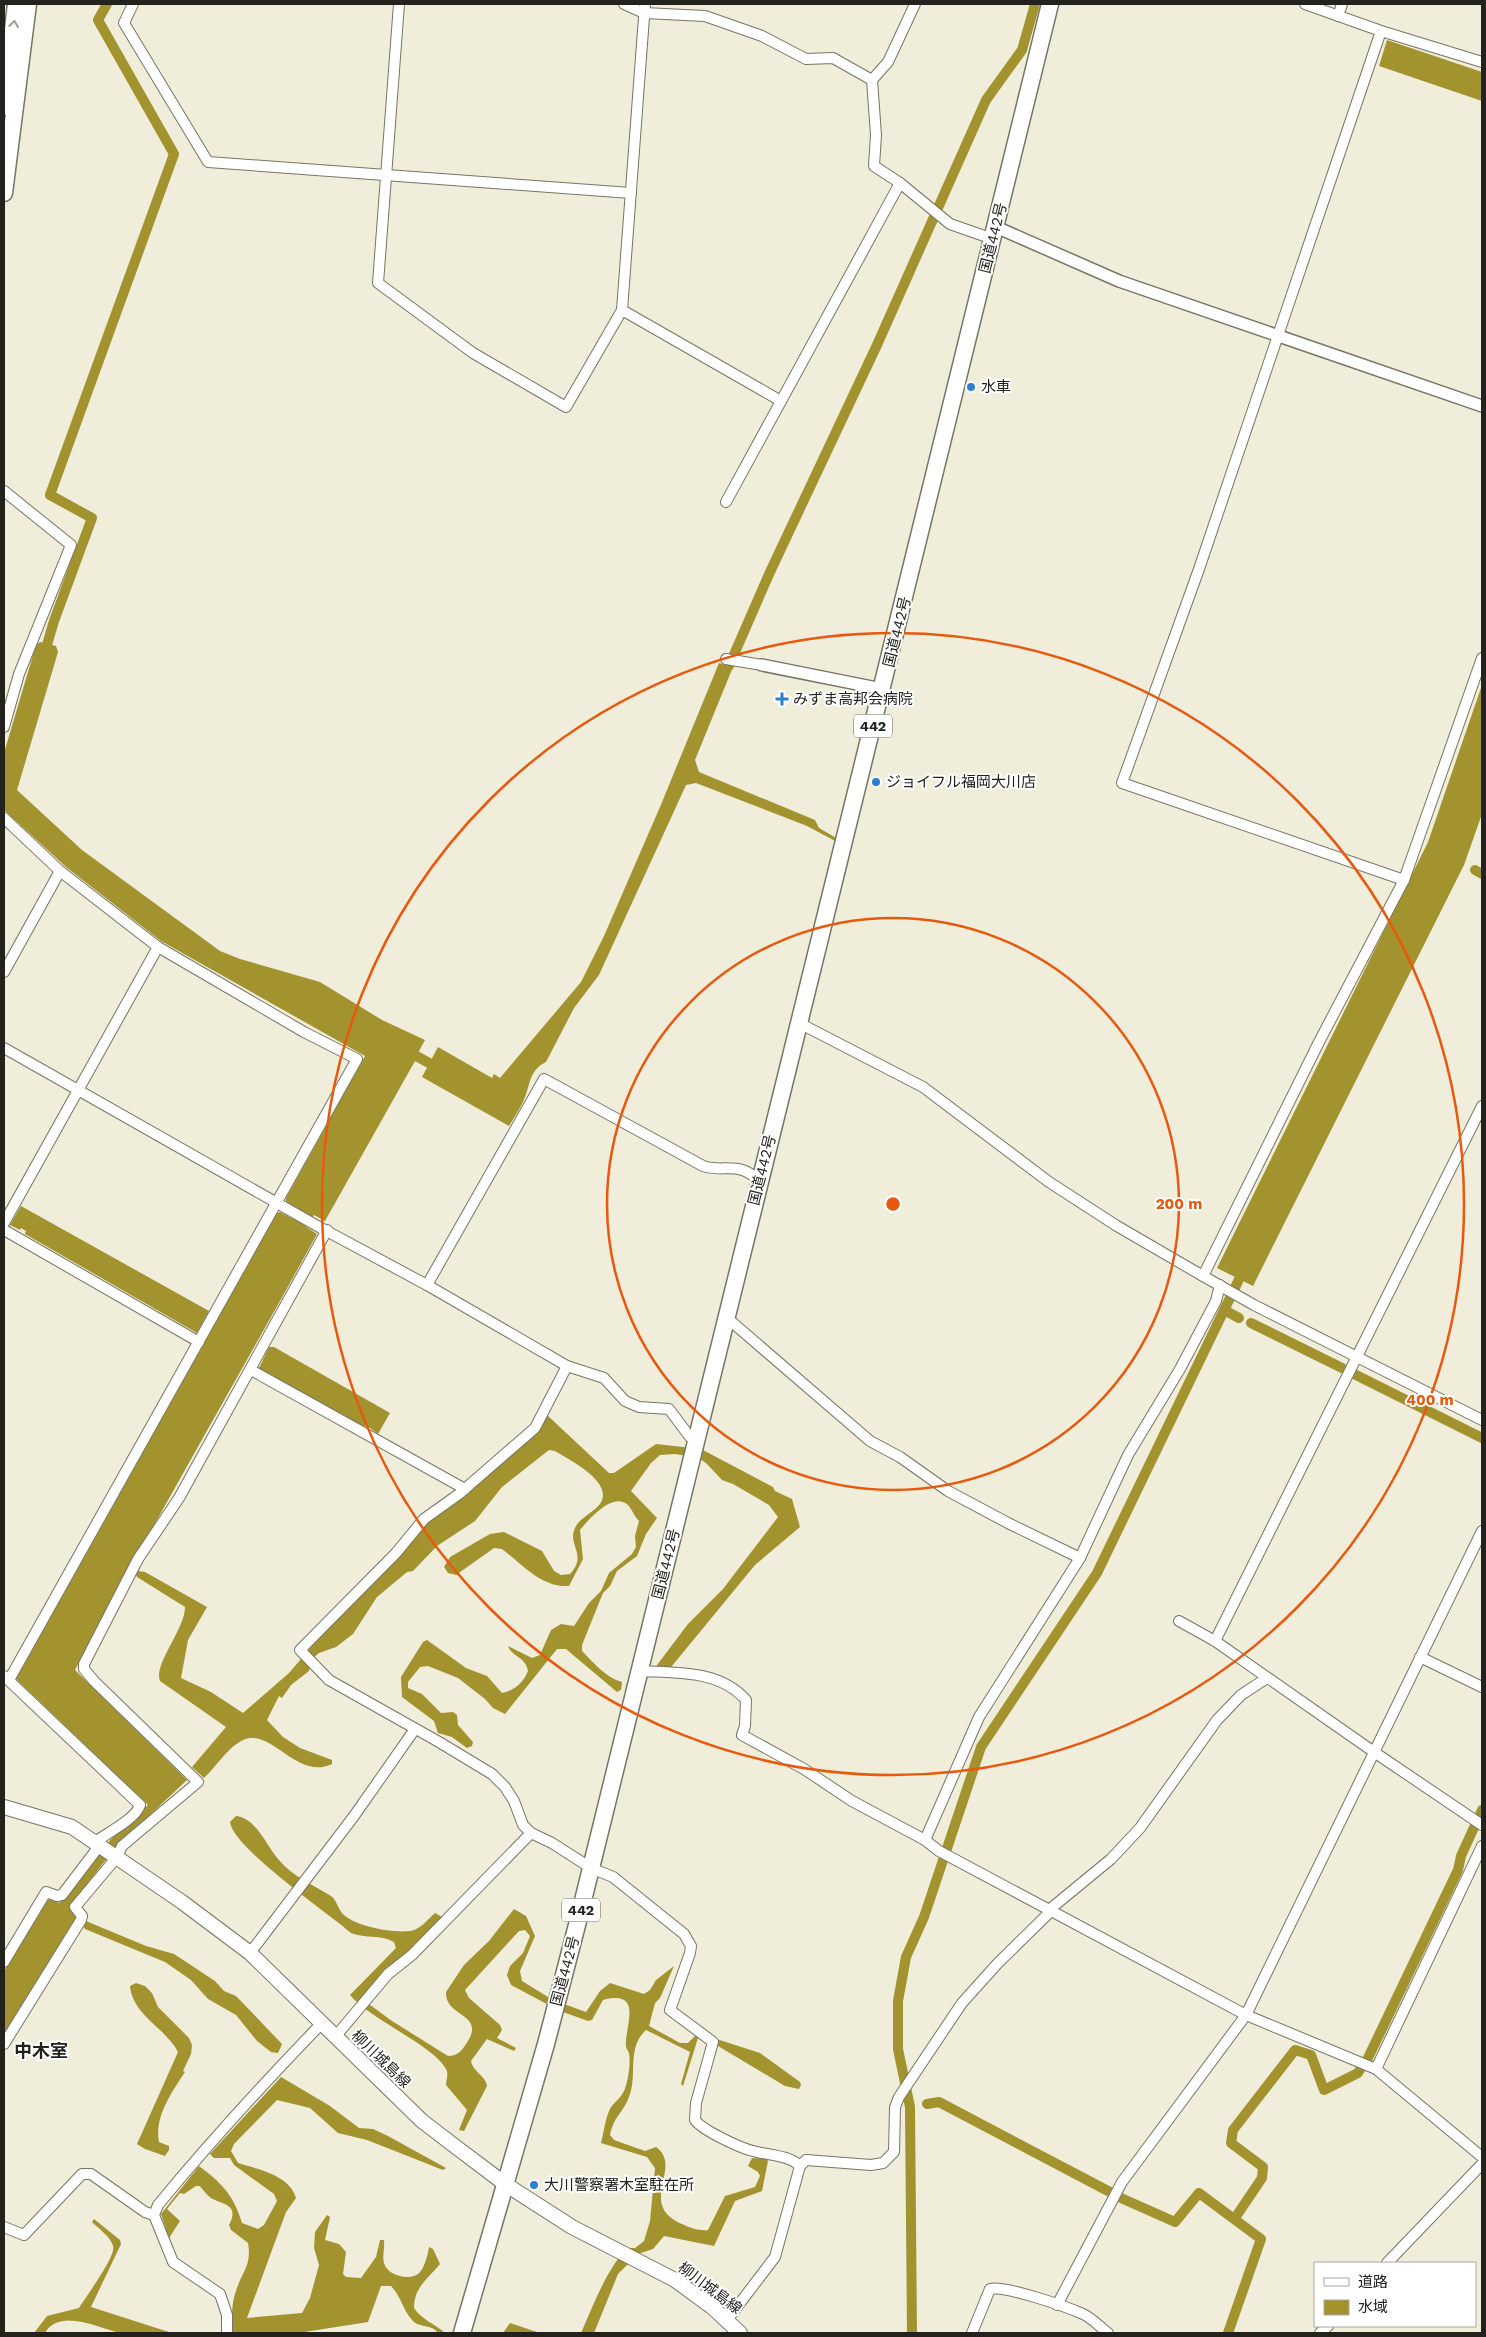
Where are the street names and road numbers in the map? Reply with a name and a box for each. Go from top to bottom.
street label: 国道442号 [976,201,1010,275]
street label: 国道442号 [880,595,914,669]
road number: 442 [854,714,892,738]
street label: 国道442号 [745,1133,779,1207]
street label: 国道442号 [649,1527,683,1601]
road number: 442 [562,1898,600,1922]
street label: 国道442号 [547,1934,583,2008]
street label: 柳川城島線 [348,2026,414,2092]
street label: 柳川城島線 [675,2258,745,2318]

